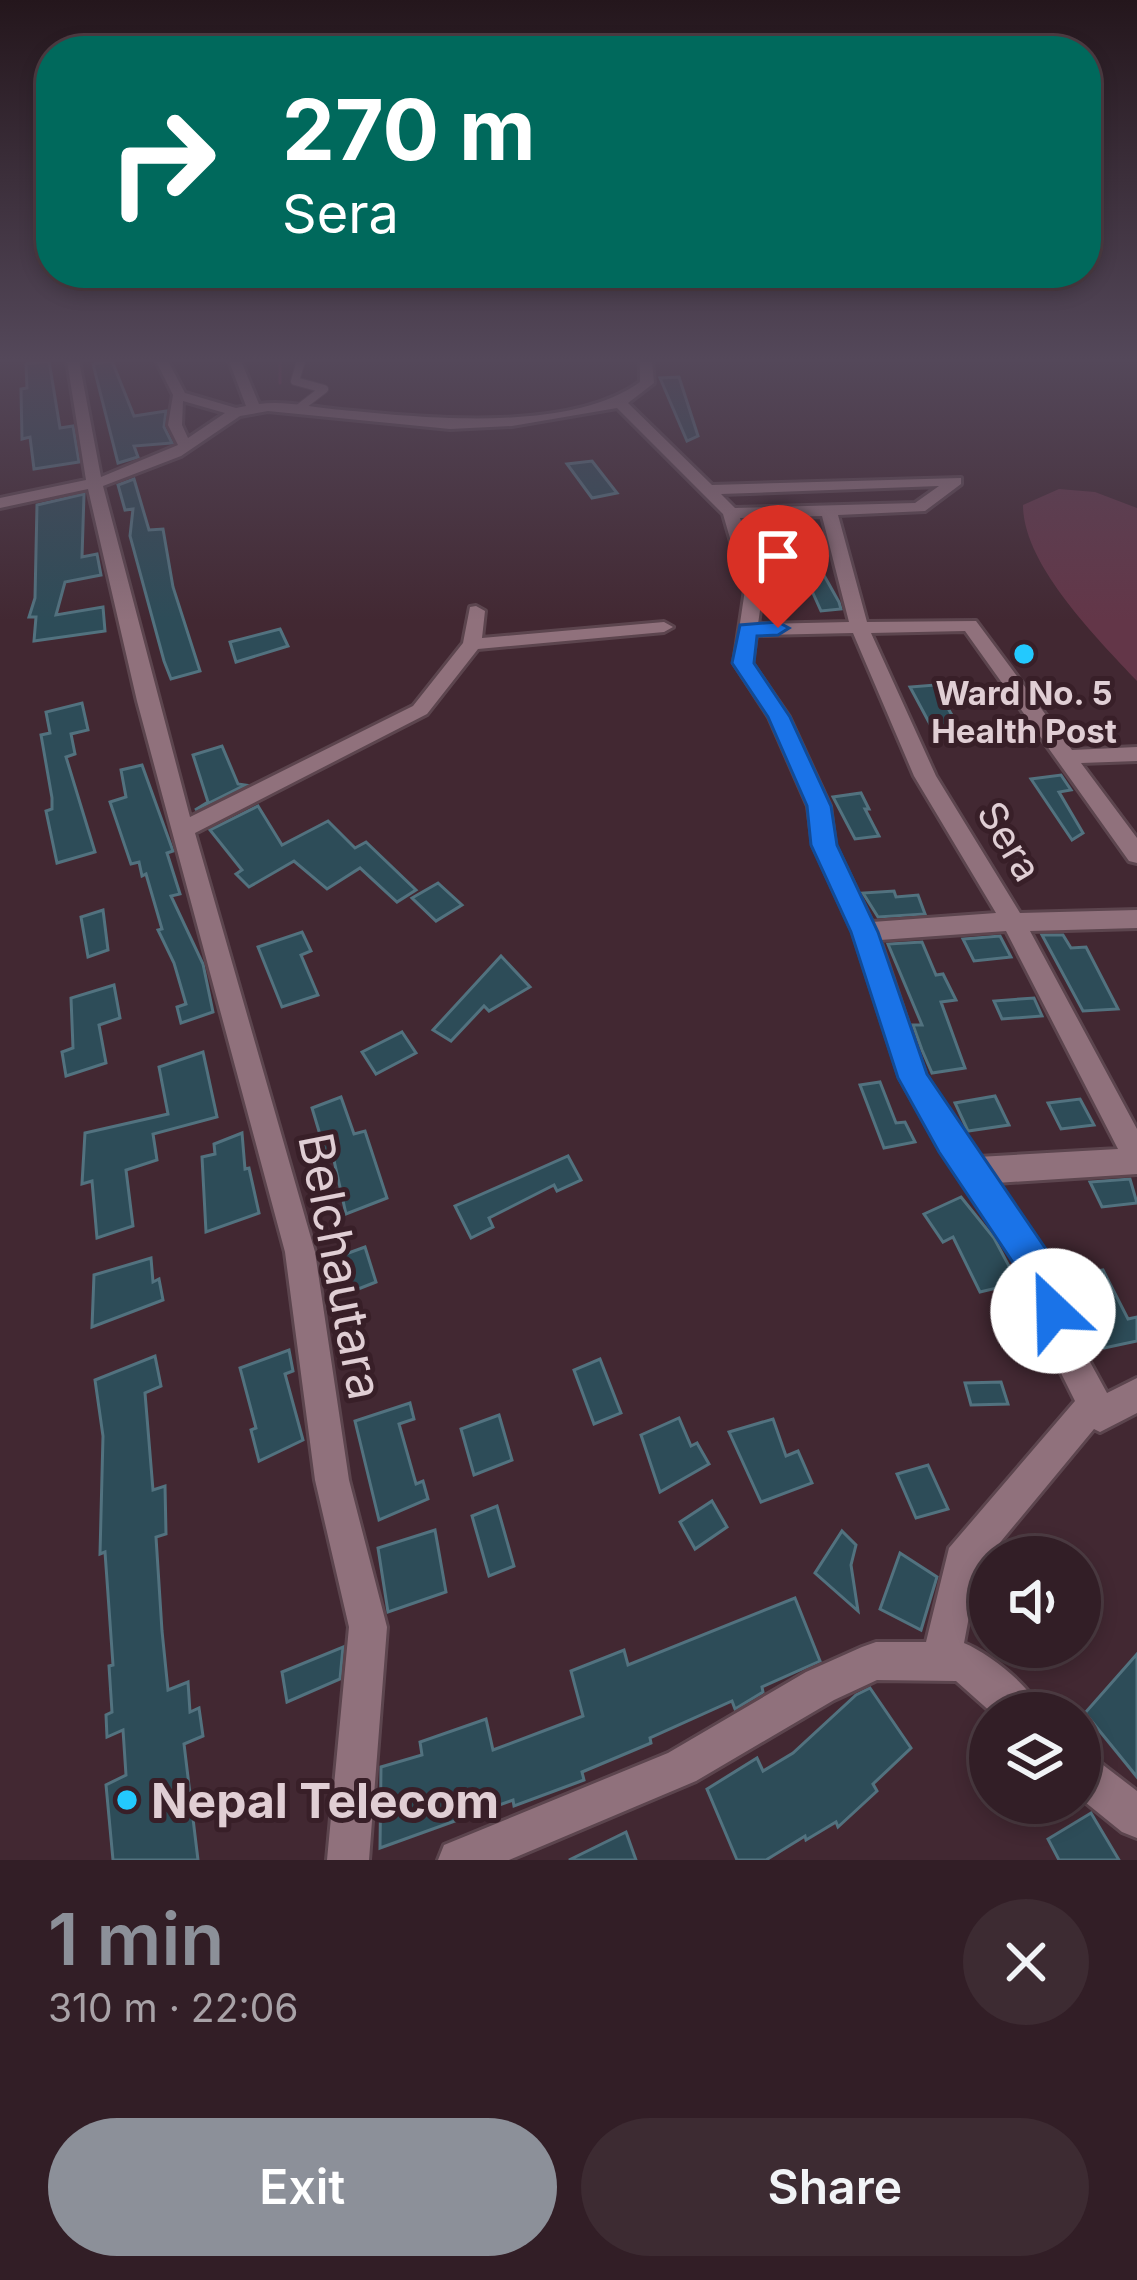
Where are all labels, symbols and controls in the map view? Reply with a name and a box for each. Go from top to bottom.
text: 270 m [282,79,536,180]
icon: right [84,84,240,240]
text: Sera [282,181,399,246]
pin [727,505,829,628]
icon: arrive [745,523,811,589]
marker: Ward No. 5 Health Post [1011,641,1037,667]
place label: Ward No. 5 Health Post [931,673,1117,751]
street label: Sera [968,793,1052,889]
street label: Belchautara [286,1128,396,1404]
position arrow [990,1248,1116,1374]
map controls [969,1536,1101,1824]
button: sound [969,1536,1101,1668]
button: layers [969,1692,1101,1824]
place label: Nepal Telecom [151,1771,499,1830]
marker: Nepal Telecom [114,1787,140,1813]
text: 1 min [48,1895,224,1982]
button: close [963,1899,1089,2025]
text: 310 m · 22:06 [48,1984,298,2031]
button: Exit [48,2118,557,2256]
button: Share [581,2118,1089,2256]

